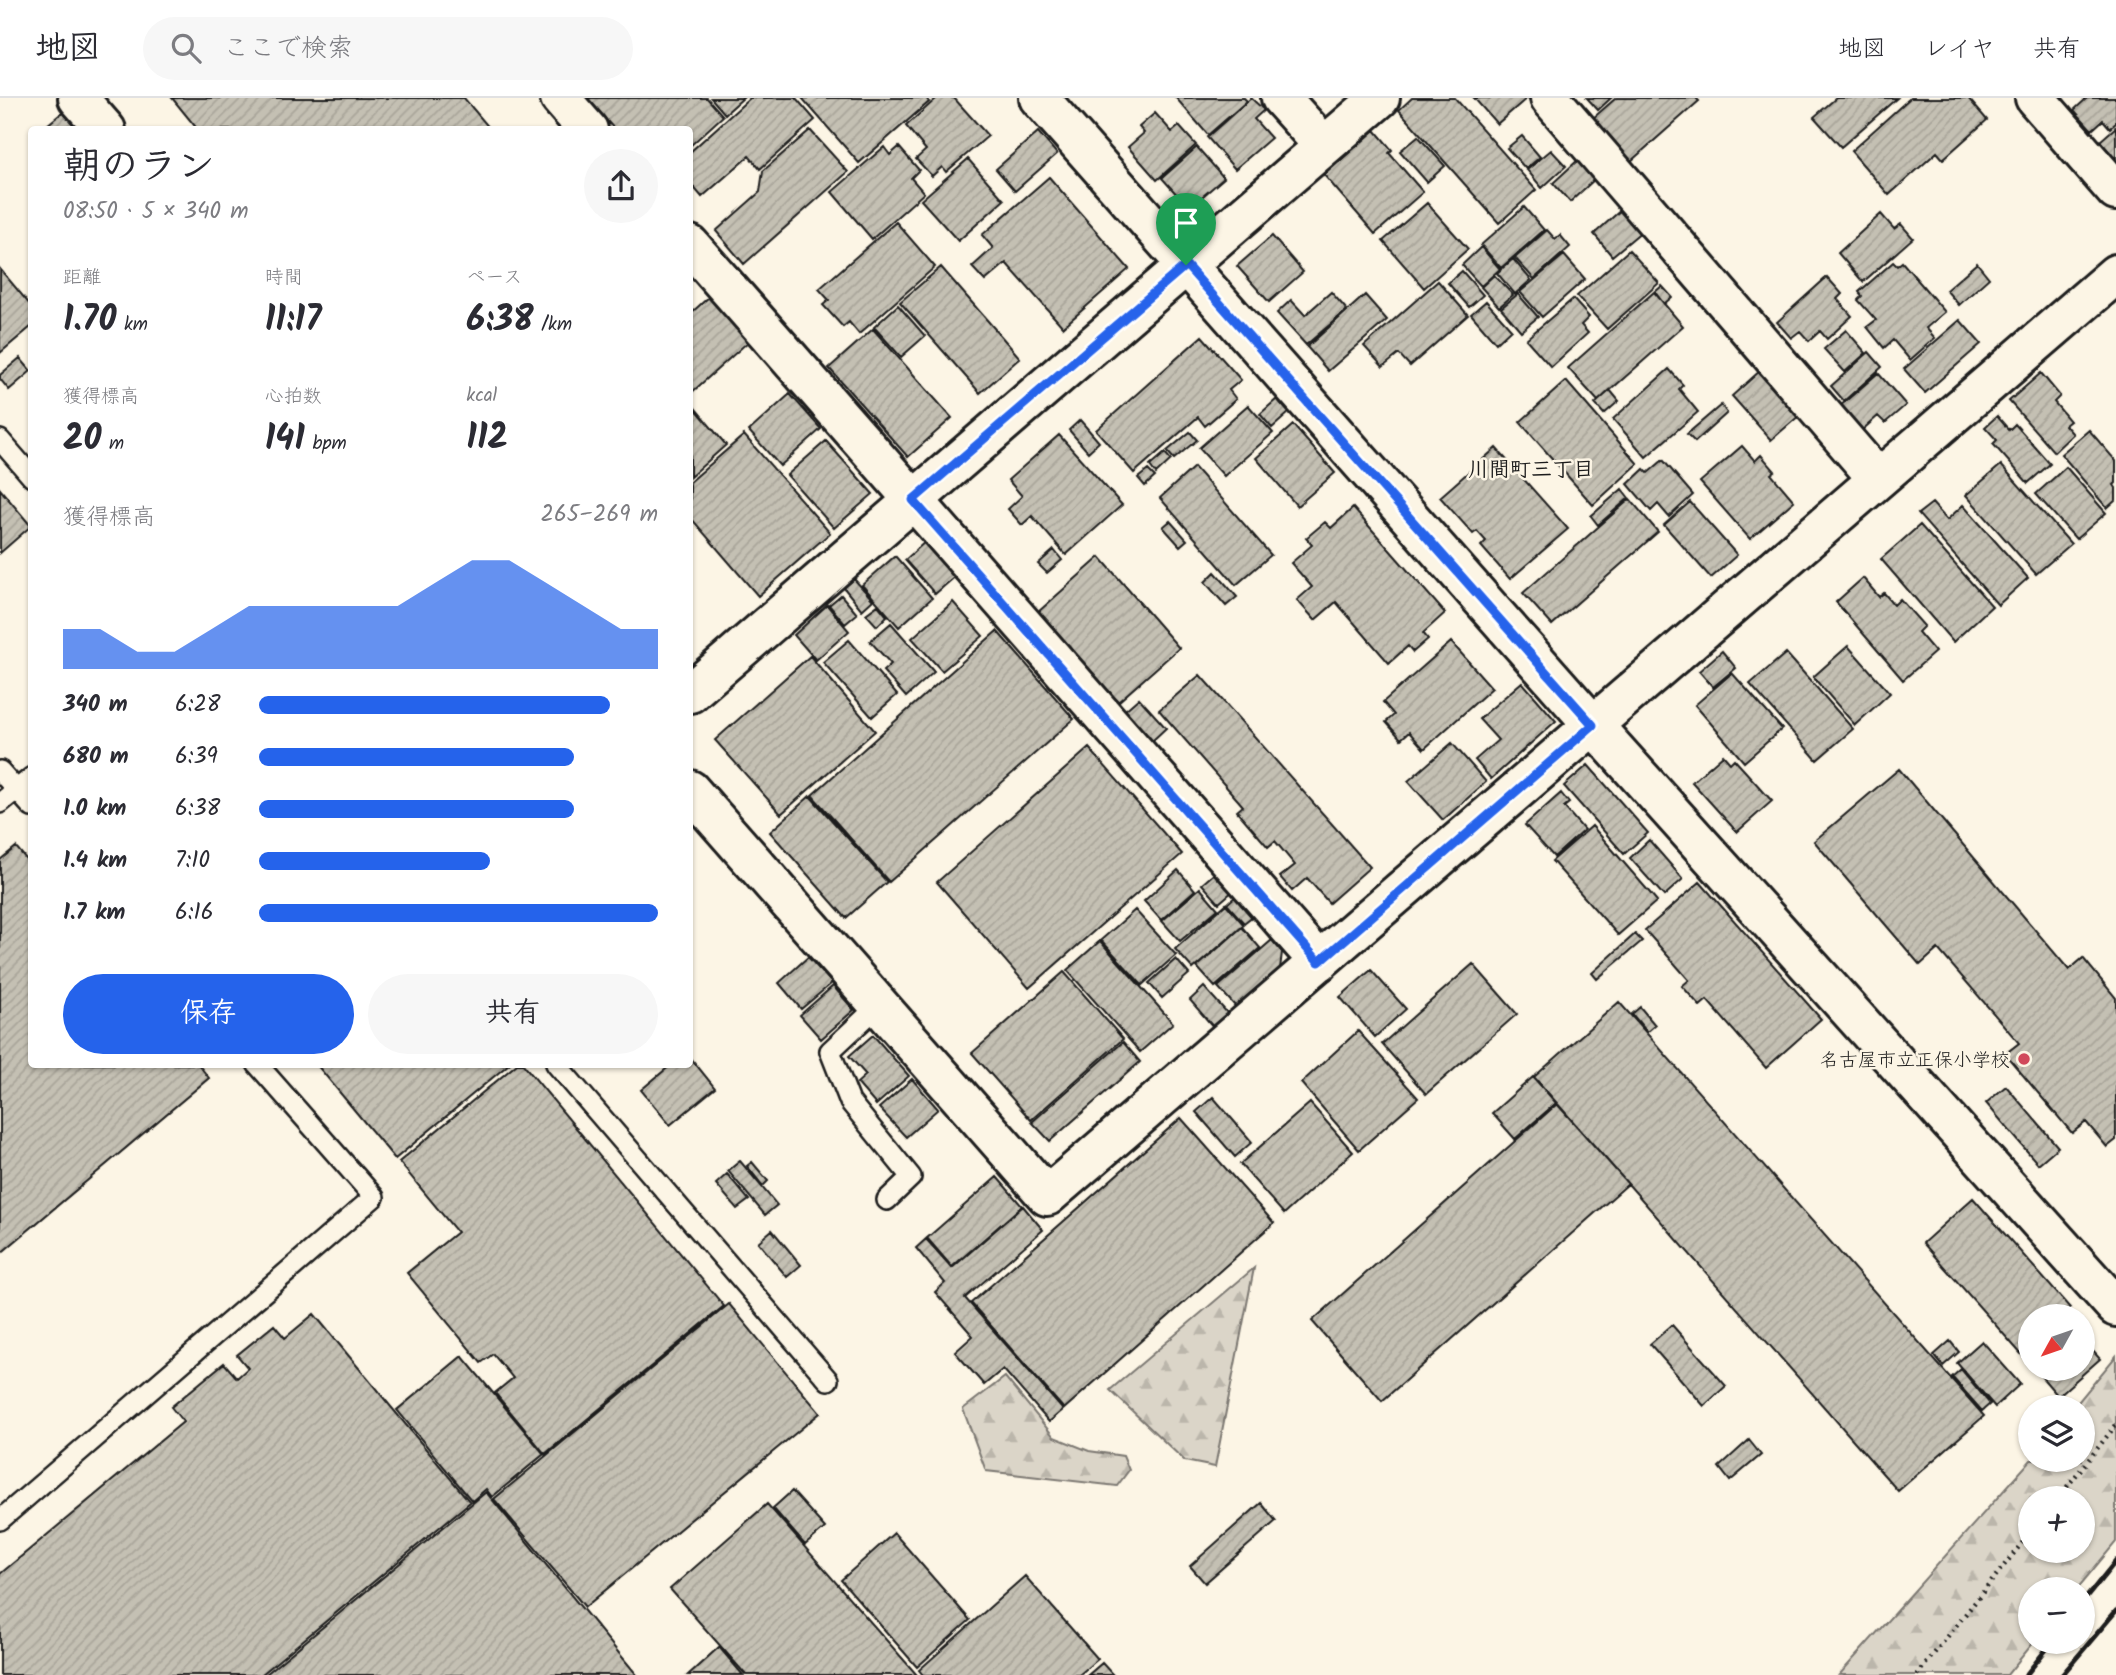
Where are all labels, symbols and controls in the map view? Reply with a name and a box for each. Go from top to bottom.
search box [143,17,633,80]
text: 地図 [35,23,101,76]
text: ここで検索 [223,28,353,70]
icon: search [167,29,205,67]
text: 地図 [1838,30,1886,69]
text: レイヤ [1924,30,1995,69]
text: 共有 [2033,30,2081,69]
text: 朝のラン [63,138,215,198]
button: share [584,149,658,223]
pin [1156,193,1216,265]
text: 08:50 · 5 × 340 m [63,194,249,230]
icon: arrive [1167,204,1205,242]
text: 距離 [63,263,101,293]
text: 時間 [265,263,303,293]
text: ペース [466,263,522,293]
text: 1.70 [63,293,116,349]
text: 11:17 [265,293,322,349]
text: 6:38 [466,293,534,349]
text: km [116,310,148,340]
text: /km [534,310,572,340]
text: kcal [466,381,497,411]
text: 獲得標高 [63,382,139,412]
text: 心拍数 [265,382,322,412]
text: 112 [466,411,508,467]
text: 20 [63,412,101,468]
text: 141 [265,412,305,468]
text: m [101,429,124,459]
text: bpm [305,429,347,459]
district label: 川間町三丁目 [1468,454,1594,487]
text: 265–269 m [541,497,658,533]
text: 獲得標高 [63,500,155,536]
text: 340 m [63,687,128,723]
text: 6:28 [175,687,221,723]
text: 680 m [63,739,129,775]
text: 6:39 [175,739,218,775]
text: 1.0 km [63,791,126,827]
text: 6:38 [175,791,220,827]
text: 1.4 km [63,843,127,879]
text: 7:10 [175,843,210,879]
text: 1.7 km [63,895,125,931]
text: 6:16 [175,895,213,931]
button: 保存 [63,974,354,1054]
button: 共有 [368,974,658,1054]
place label: 名古屋市立正保小学校 [1820,1046,2010,1076]
marker: 名古屋市立正保小学校 [2016,1051,2032,1067]
north arrow [2018,1304,2095,1381]
map controls [2018,1304,2095,1654]
button: layers [2018,1395,2095,1472]
button: + [2018,1486,2095,1563]
button: − [2018,1577,2095,1654]

